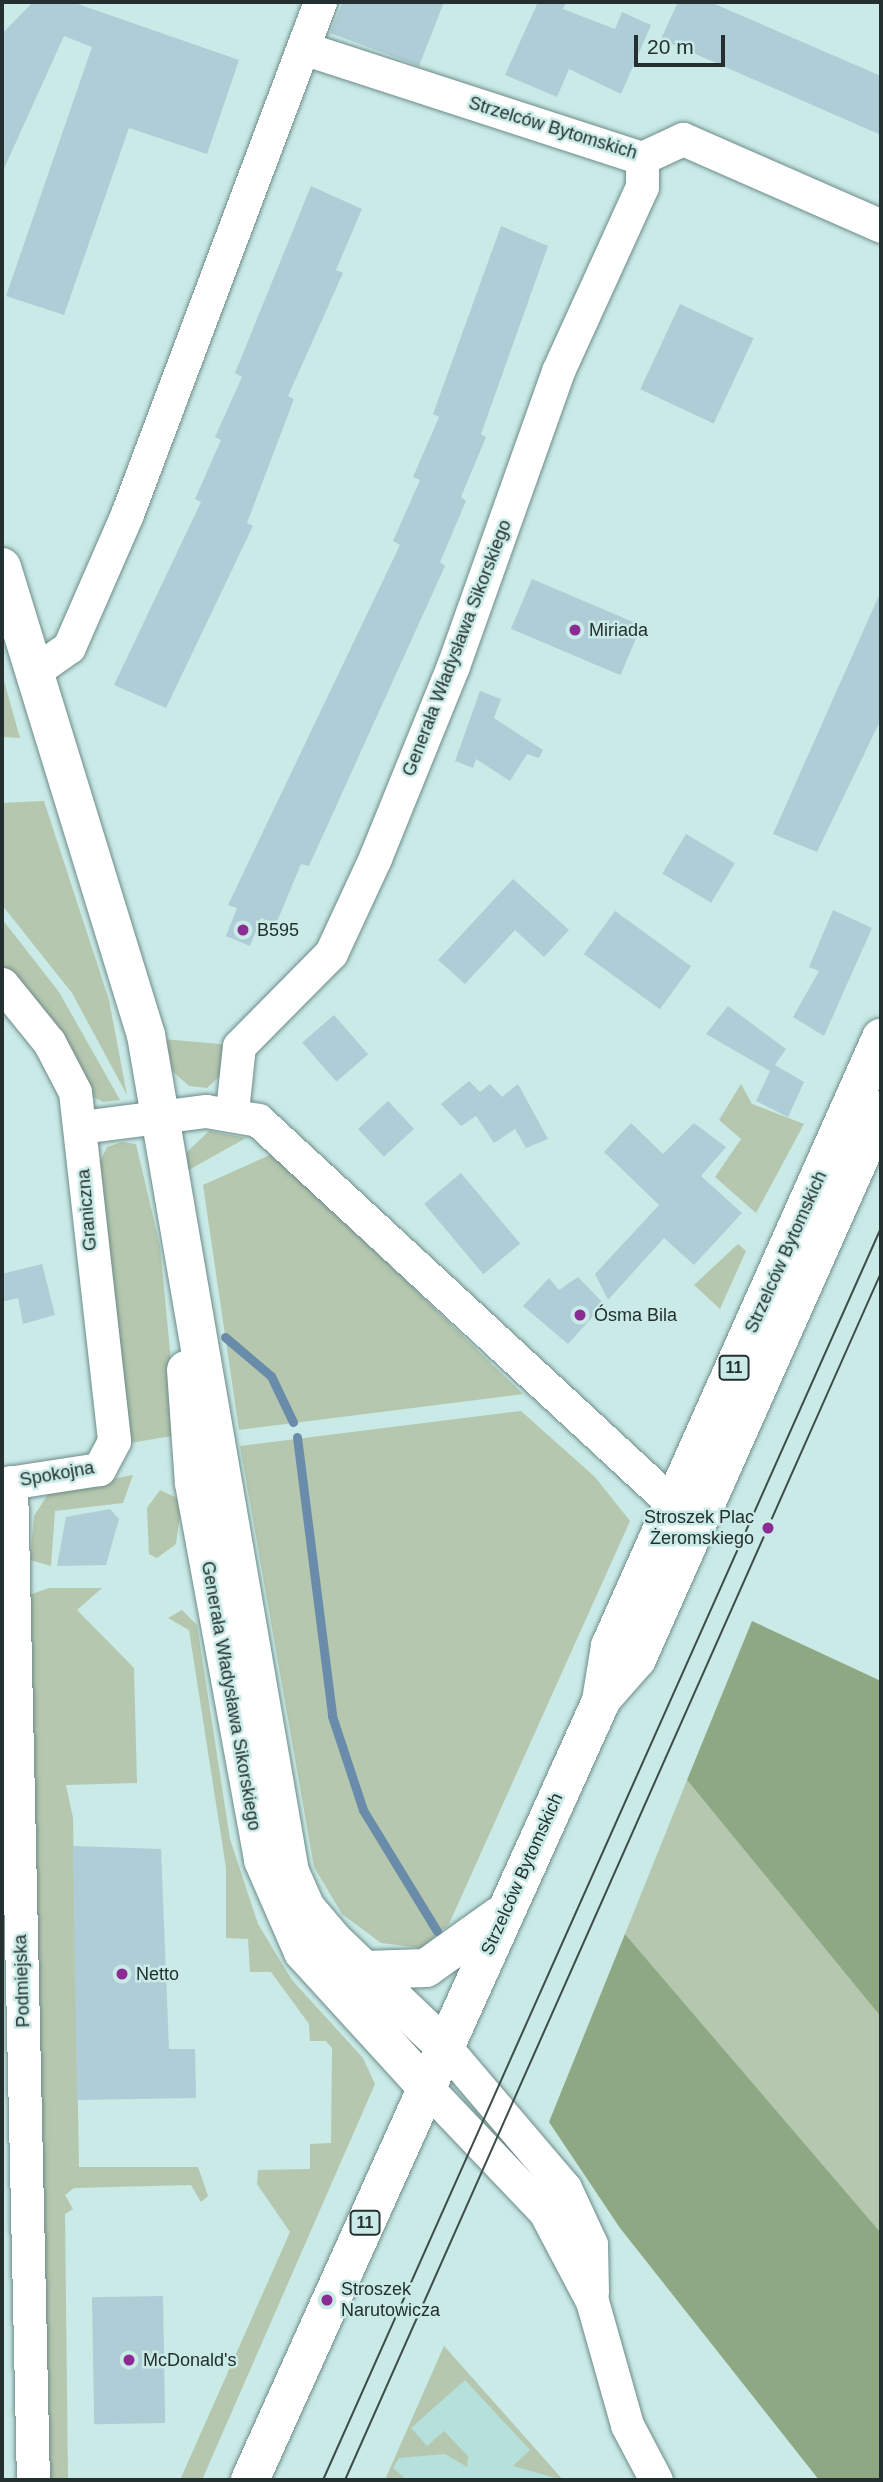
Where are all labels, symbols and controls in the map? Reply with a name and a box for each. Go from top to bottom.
scale bar [638,21,729,65]
text: 20 m [647,35,694,58]
street label: Strzelców Bytomskich [466,92,640,164]
street label: Generała Władysława Sikorskiego [398,517,516,779]
place label: Miriada [589,619,648,641]
marker: Miriada [567,622,583,638]
place label: B595 [257,919,299,941]
marker: B595 [235,922,251,938]
street label: Graniczna [73,1168,101,1252]
street label: Strzelców Bytomskich [741,1168,831,1336]
place label: Ósma Bila [594,1304,677,1326]
marker: Ósma Bila [572,1307,588,1323]
road number: 11 [718,1356,750,1380]
street label: Spokojna [18,1457,96,1491]
place label: Stroszek Plac Żeromskiego [644,1507,754,1550]
marker: Stroszek Plac Żeromskiego [760,1520,776,1536]
street label: Generała Władysława Sikorskiego [197,1560,265,1832]
street label: Strzelców Bytomskich [477,1790,567,1958]
street label: Podmiejska [10,1934,34,2028]
place label: Netto [136,1963,179,1985]
marker: Netto [114,1966,130,1982]
road number: 11 [349,2210,381,2236]
place label: Stroszek Narutowicza [341,2279,440,2322]
marker: Stroszek Narutowicza [319,2292,335,2308]
place label: McDonald's [143,2349,236,2371]
marker: McDonald's [121,2352,137,2368]

